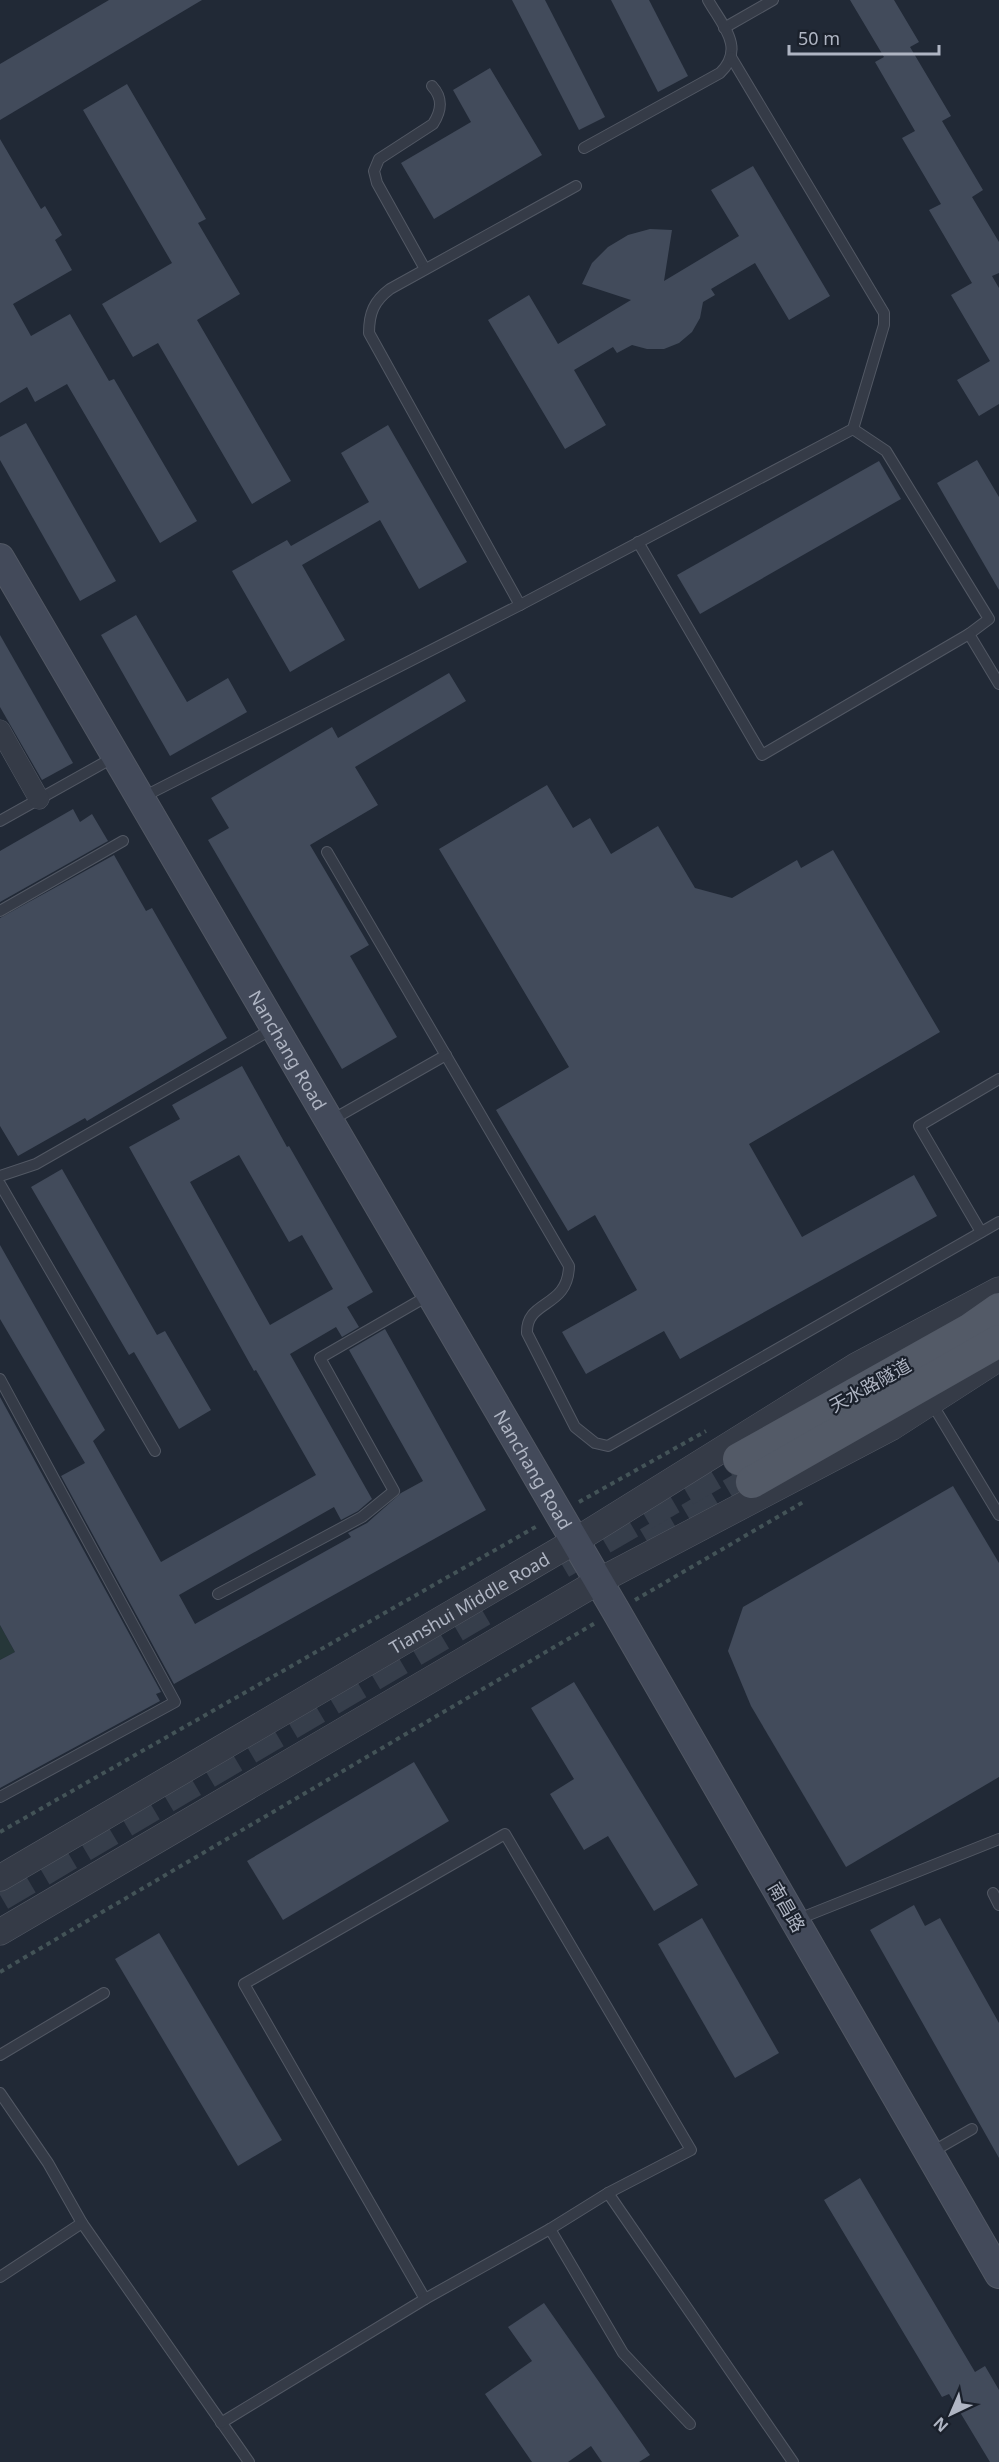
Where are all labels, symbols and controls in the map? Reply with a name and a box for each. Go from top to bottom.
scale bar [789,18,939,56]
text: 50 m [798,26,840,50]
street label: Nanchang Road [243,986,332,1114]
street label: 天水路隧道 [825,1353,915,1417]
street label: Nanchang Road [489,1405,578,1534]
street label: Tianshui Middle Road [385,1547,554,1659]
street label: 南昌路 [763,1878,811,1936]
north arrow [921,2384,981,2444]
text: N [928,2412,953,2437]

